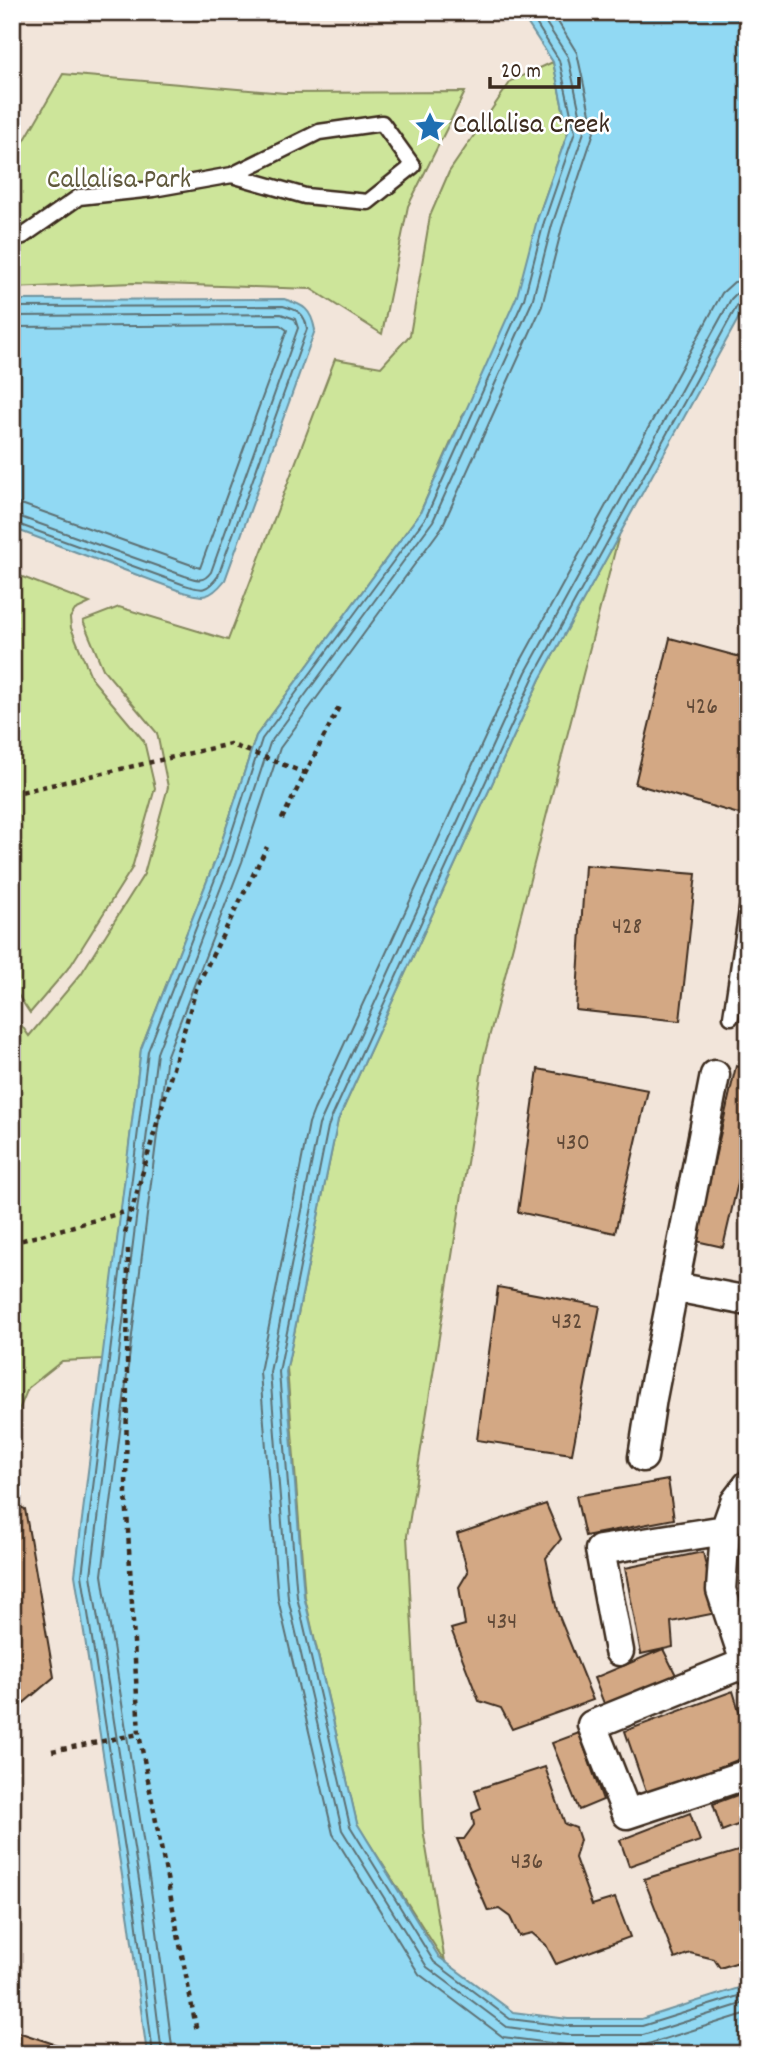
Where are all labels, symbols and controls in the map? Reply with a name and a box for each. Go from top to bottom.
scale bar [490,46,580,90]
text: 20 m [501,58,541,88]
place label: Callalisa Creek [453,107,610,147]
place icon: Callalisa Creek [413,110,447,144]
park label: Callalisa Park [47,162,191,202]
house number: 426 [686,691,718,725]
house number: 428 [612,911,642,945]
house number: 430 [556,1127,590,1161]
house number: 432 [551,1306,583,1340]
house number: 434 [487,1606,517,1640]
house number: 436 [511,1846,543,1880]

